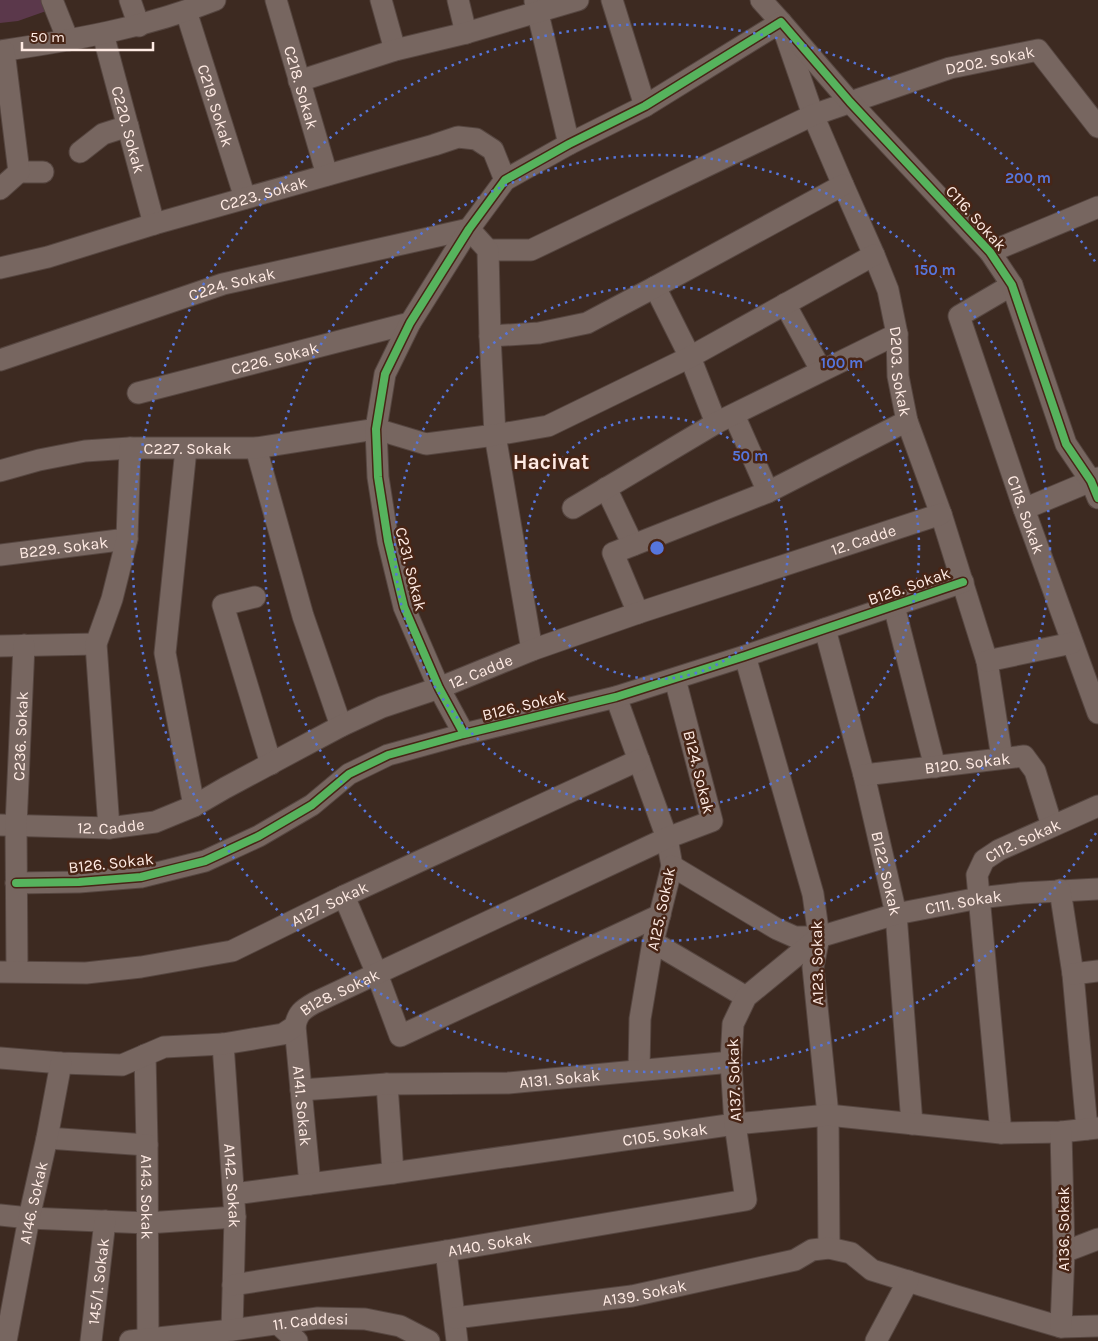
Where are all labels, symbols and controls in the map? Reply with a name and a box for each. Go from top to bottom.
scale bar [22,20,154,52]
text: 50 m [30,28,65,46]
street label: D202. Sokak [943,41,1036,78]
street label: C218. Sokak [280,43,323,131]
street label: C219. Sokak [194,62,238,149]
street label: C220. Sokak [108,84,149,175]
text: 200 m [1005,169,1051,187]
street label: C223. Sokak [218,172,309,214]
street label: C116. Sokak [942,181,1010,255]
text: 150 m [914,261,956,279]
street label: C224. Sokak [186,263,277,305]
street label: D203. Sokak [886,324,915,418]
street label: C226. Sokak [229,338,320,378]
text: 100 m [821,354,863,372]
street label: C227. Sokak [144,439,231,458]
text: 50 m [732,447,768,465]
district label: Hacivat [513,450,589,474]
street label: C118. Sokak [1004,473,1049,556]
street label: 12. Cadde [828,520,898,559]
street label: C231. Sokak [391,525,431,613]
street label: B229. Sokak [18,532,109,562]
centre of rings [648,539,666,557]
street label: B126. Sokak [865,563,953,609]
street label: 12. Cadde [446,650,515,693]
street label: B126. Sokak [480,685,568,725]
street label: C236. Sokak [9,691,31,781]
street label: B124. Sokak [679,728,719,816]
street label: B120. Sokak [923,748,1011,777]
street label: 12. Cadde [77,814,145,837]
street label: C112. Sokak [981,814,1063,867]
street label: B122. Sokak [868,829,906,917]
street label: B126. Sokak [67,849,155,877]
street label: A125. Sokak [643,866,679,952]
street label: A127. Sokak [288,877,371,930]
street label: C111. Sokak [923,886,1003,918]
street label: A123. Sokak [807,920,827,1006]
street label: B128. Sokak [295,964,382,1019]
street label: A137. Sokak [723,1038,745,1122]
street label: A141. Sokak [289,1065,316,1147]
street label: A131. Sokak [518,1065,601,1091]
street label: C105. Sokak [621,1119,709,1150]
street label: A142. Sokak [220,1143,245,1228]
street label: A143. Sokak [138,1154,157,1239]
street label: A146. Sokak [15,1159,51,1246]
street label: A136. Sokak [1054,1187,1073,1272]
street label: A140. Sokak [446,1227,533,1260]
street label: 145/1. Sokak [83,1237,112,1326]
street label: A139. Sokak [601,1275,688,1309]
street label: 11. Caddesi [272,1308,349,1334]

